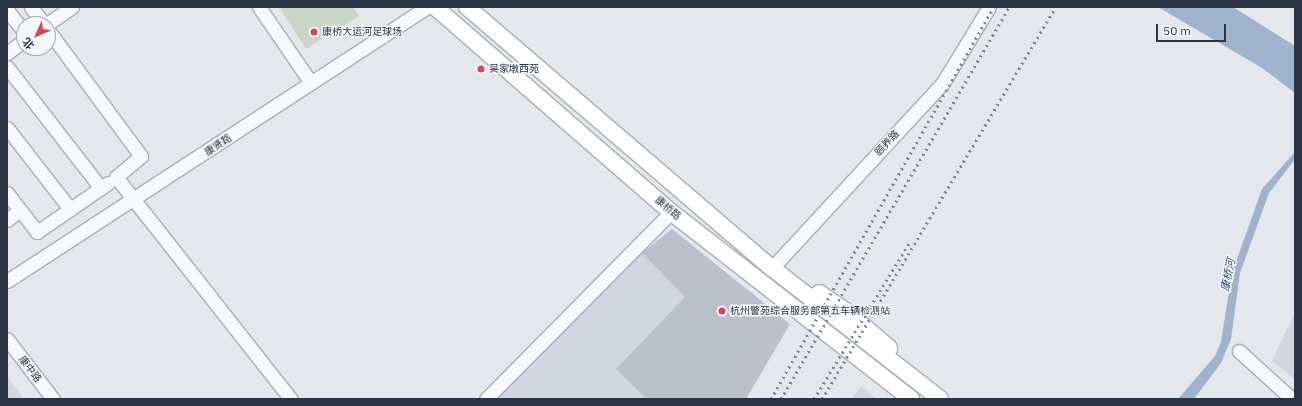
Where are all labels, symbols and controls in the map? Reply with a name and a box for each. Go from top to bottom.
north arrow [16,16,56,56]
scale bar [1158,16,1228,42]
text: 50 m [1163,23,1191,38]
place label: 康桥大运河足球场 [322,26,402,38]
marker: 康桥大运河足球场 [309,27,319,37]
text: 北 [19,35,37,53]
place label: 吴家墩西苑 [489,63,539,75]
marker: 吴家墩西苑 [476,64,486,74]
street label: 颐养路 [872,128,902,158]
street label: 康贤路 [202,132,234,158]
street label: 康桥路 [653,194,683,222]
water label: 康桥河 [1218,257,1238,293]
place label: 杭州警苑综合服务部第五车辆检测站 [730,305,890,317]
marker: 杭州警苑综合服务部第五车辆检测站 [717,306,727,316]
street label: 康中路 [16,353,44,385]

